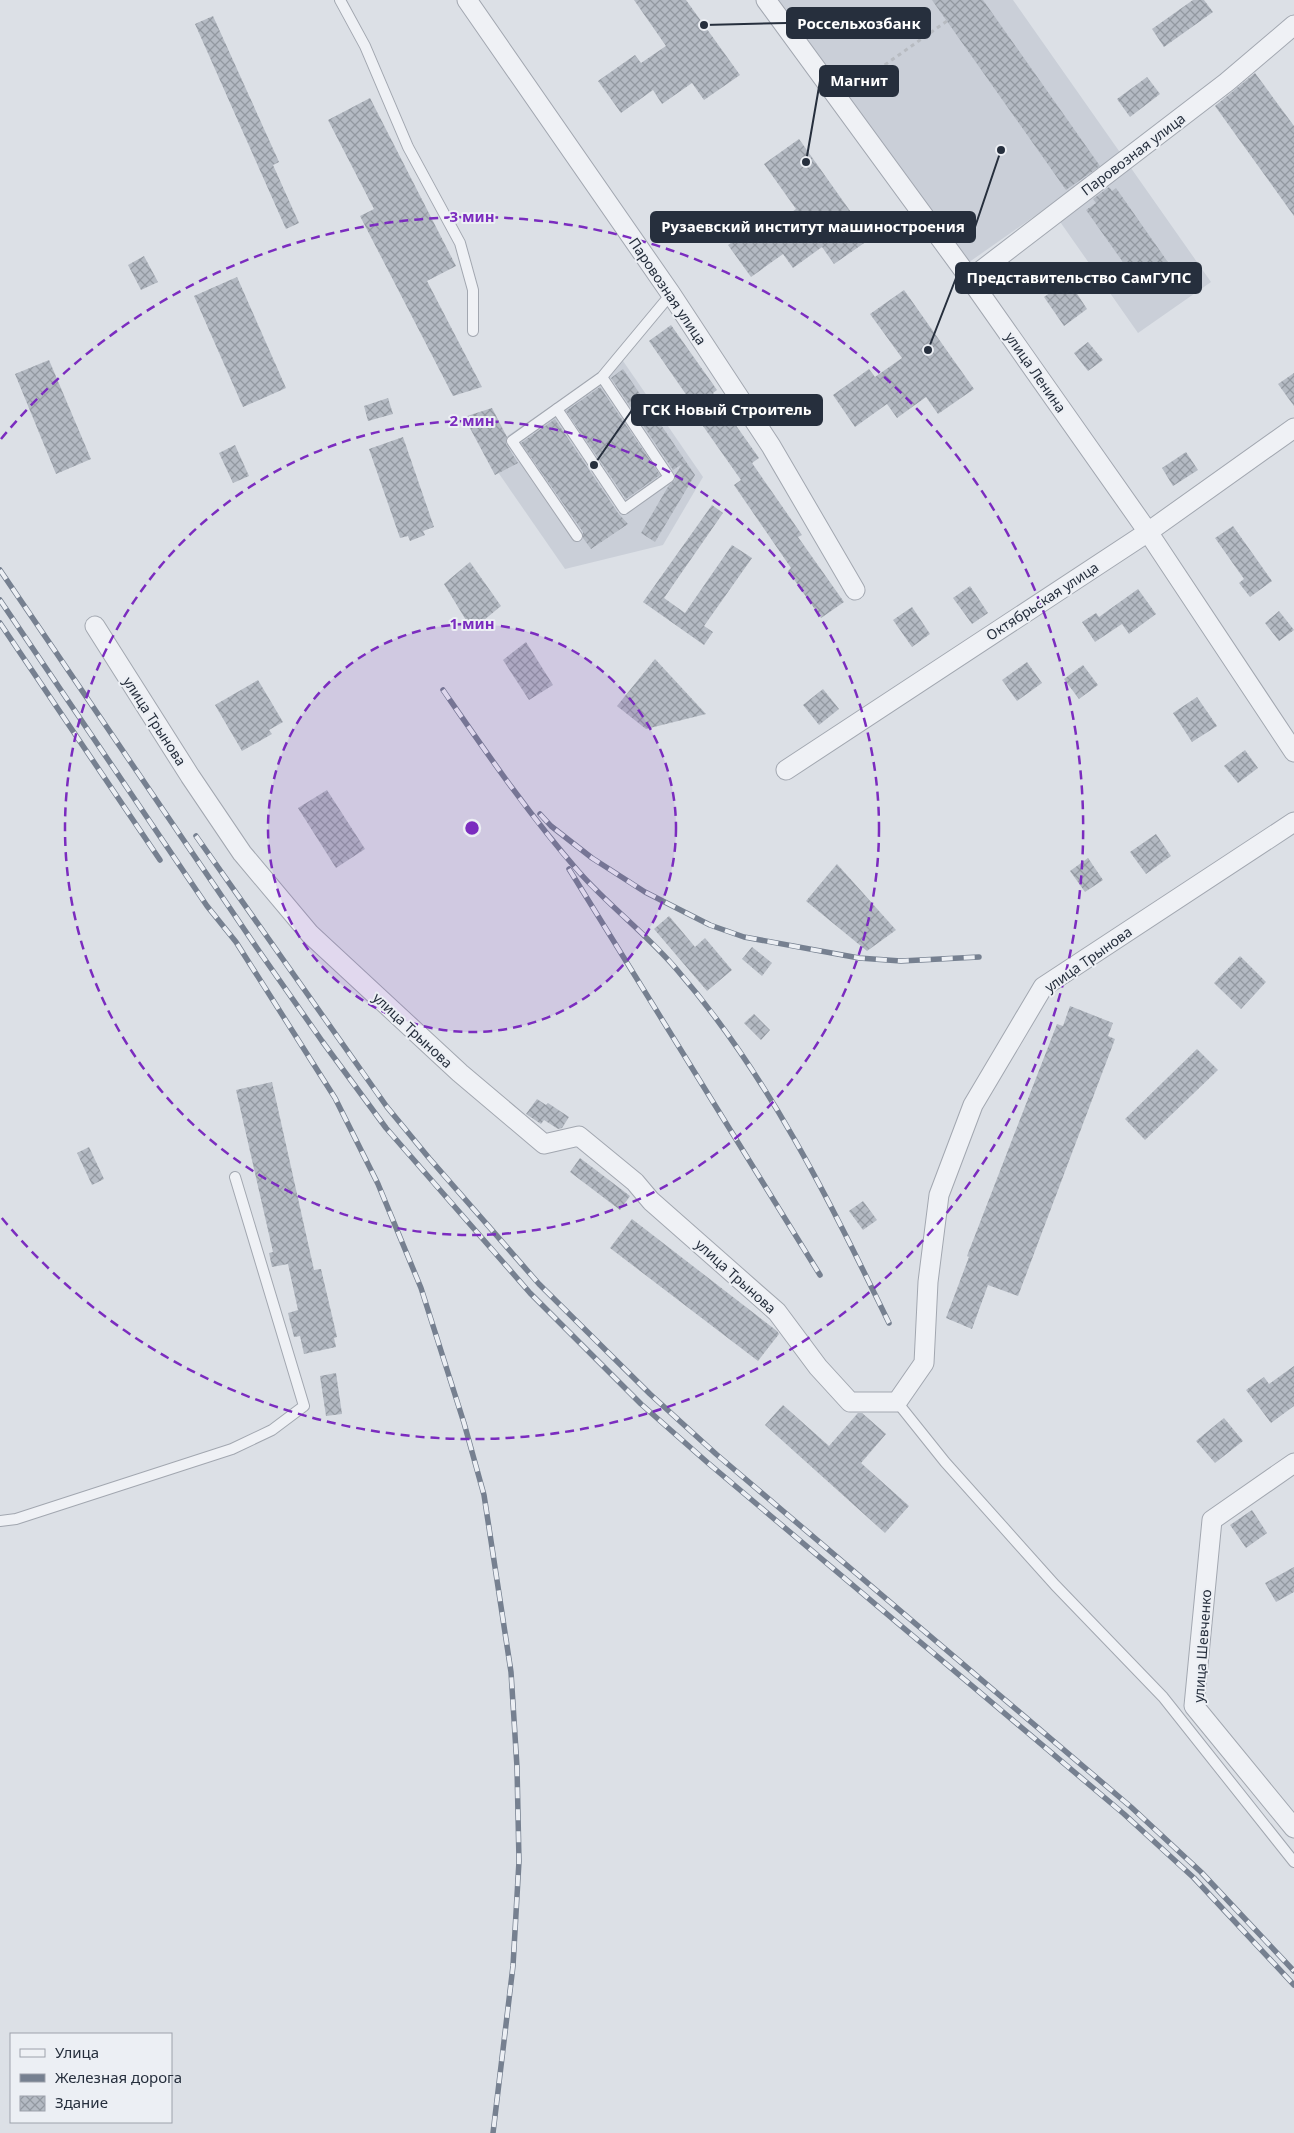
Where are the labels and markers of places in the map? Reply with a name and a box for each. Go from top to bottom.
callout: Россельхозбанк [787,8,930,38]
callout: Магнит [820,66,898,96]
callout: Рузаевский институт машиностроения [651,212,975,242]
callout: Представительство СамГУПС [956,263,1201,293]
callout: ГСК Новый Строитель [632,395,822,425]
centre of rings [463,819,481,837]

